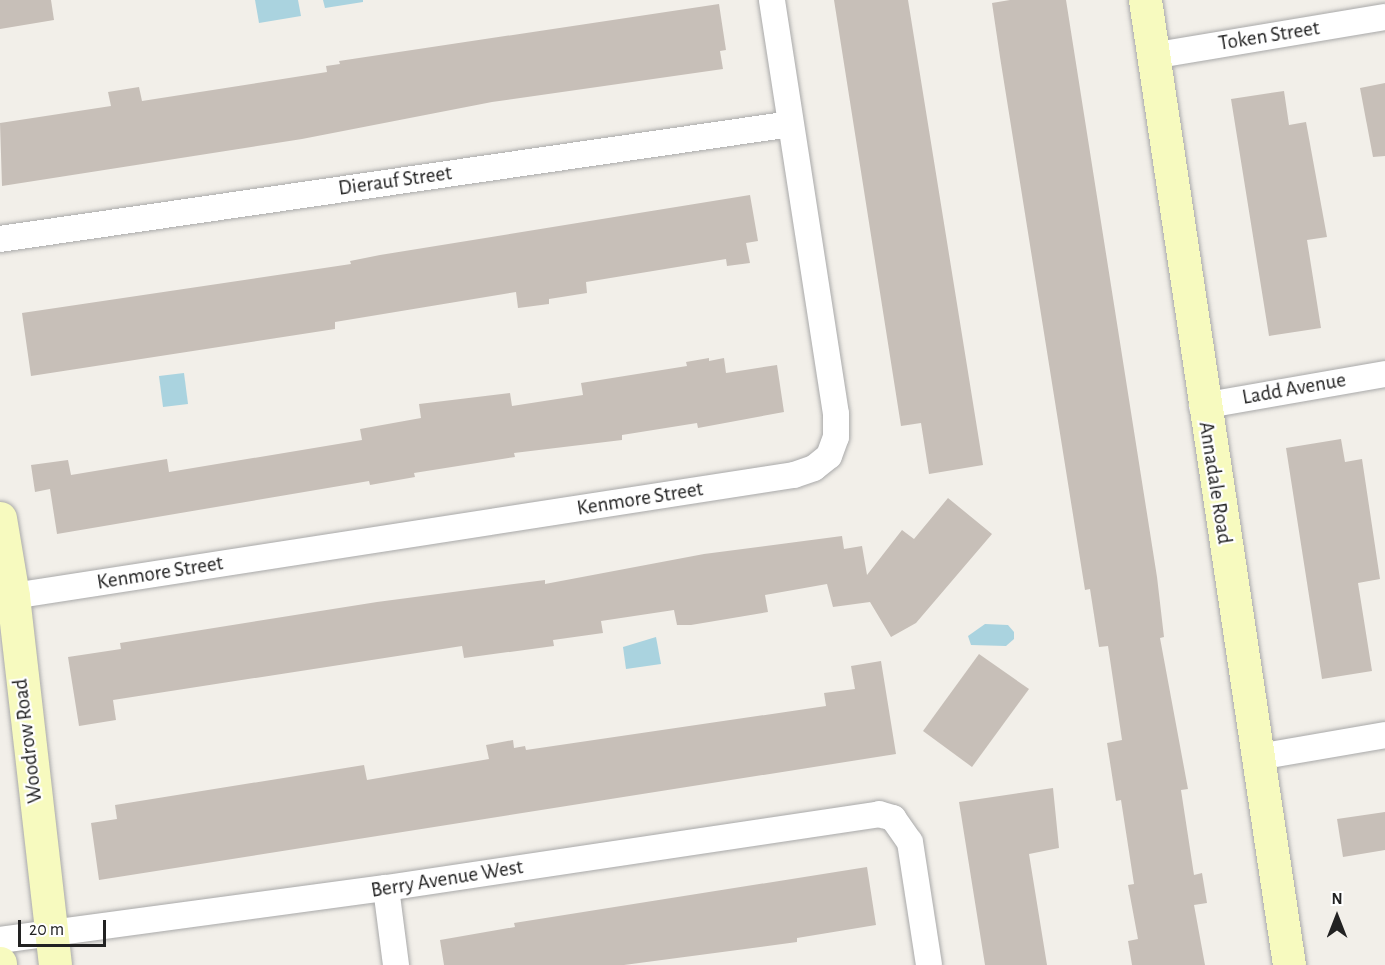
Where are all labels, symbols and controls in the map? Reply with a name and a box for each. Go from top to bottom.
street label: Token Street [1217,16,1321,56]
street label: Dierauf Street [337,161,453,201]
street label: Ladd Avenue [1240,367,1348,411]
street label: Annadale Road [1193,420,1237,546]
street label: Kenmore Street [575,477,705,521]
street label: Kenmore Street [95,551,225,595]
street label: Woodrow Road [8,677,48,805]
street label: Berry Avenue West [369,855,525,903]
north arrow [1307,887,1367,947]
text: N [1331,891,1343,907]
scale bar [21,908,110,946]
text: 20 m [29,921,64,939]

